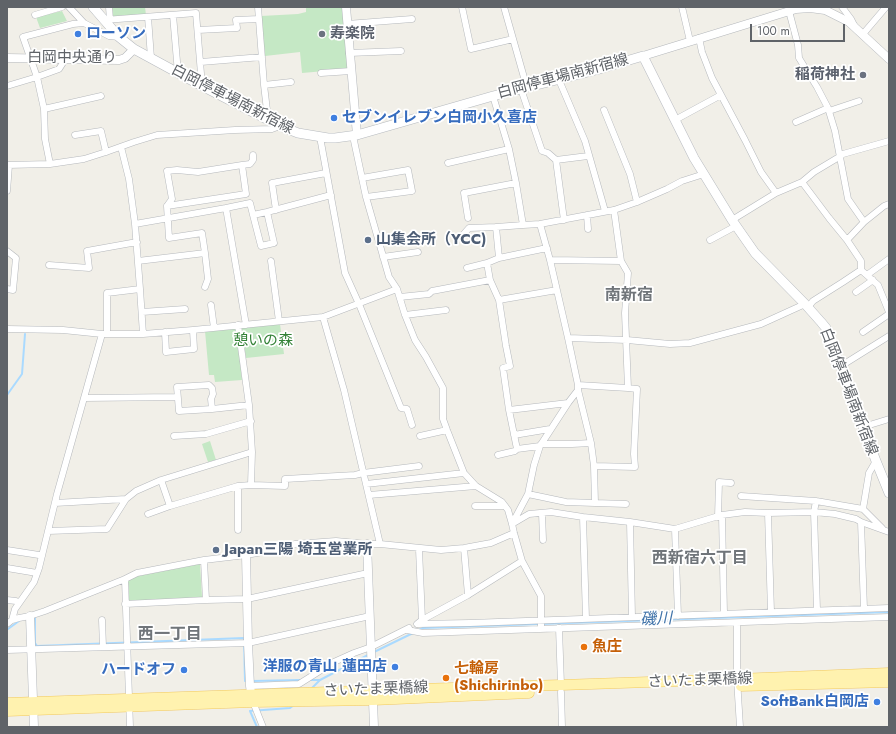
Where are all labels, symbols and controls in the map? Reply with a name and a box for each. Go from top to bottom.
scale bar [752,16,847,42]
text: 100 m [757,22,790,40]
place label: ローソン [86,25,146,43]
place label: 寿楽院 [330,25,375,43]
marker: ローソン [73,29,83,39]
marker: 寿楽院 [317,29,327,39]
street label: 白岡中央通り [27,49,117,67]
street label: 白岡停車場南新宿線 [495,51,631,103]
street label: 白岡停車場南新宿線 [168,61,296,139]
place label: 稲荷神社 [795,66,855,84]
marker: 稲荷神社 [858,70,868,80]
place label: セブンイレブン白岡小久喜店 [342,109,537,127]
marker: セブンイレブン白岡小久喜店 [329,113,339,123]
place label: 山集会所（YCC) [376,231,486,249]
marker: 山集会所（YCC) [363,235,373,245]
district label: 南新宿 [605,286,653,306]
street label: 白岡停車場南新宿線 [815,326,881,458]
park label: 憩いの森 [233,332,293,350]
place label: Japan三陽 埼玉営業所 [224,541,372,559]
marker: Japan三陽 埼玉営業所 [211,545,221,555]
district label: 西新宿六丁目 [652,549,748,569]
water label: 磯川 [640,610,672,630]
district label: 西一丁目 [138,625,202,645]
place label: 魚庄 [592,638,622,656]
marker: 魚庄 [579,642,589,652]
place label: 洋服の青山 蓮田店 [263,658,387,676]
place label: 七輪房 (Shichirinbo) [454,660,543,695]
place label: ハードオフ [101,661,176,679]
marker: 洋服の青山 蓮田店 [390,662,400,672]
marker: ハードオフ [179,665,189,675]
street label: さいたま栗橋線 [647,670,753,692]
marker: 七輪房 (Shichirinbo) [441,673,451,683]
street label: さいたま栗橋線 [323,679,429,701]
place label: SoftBank白岡店 [761,693,869,711]
marker: SoftBank白岡店 [872,697,882,707]

